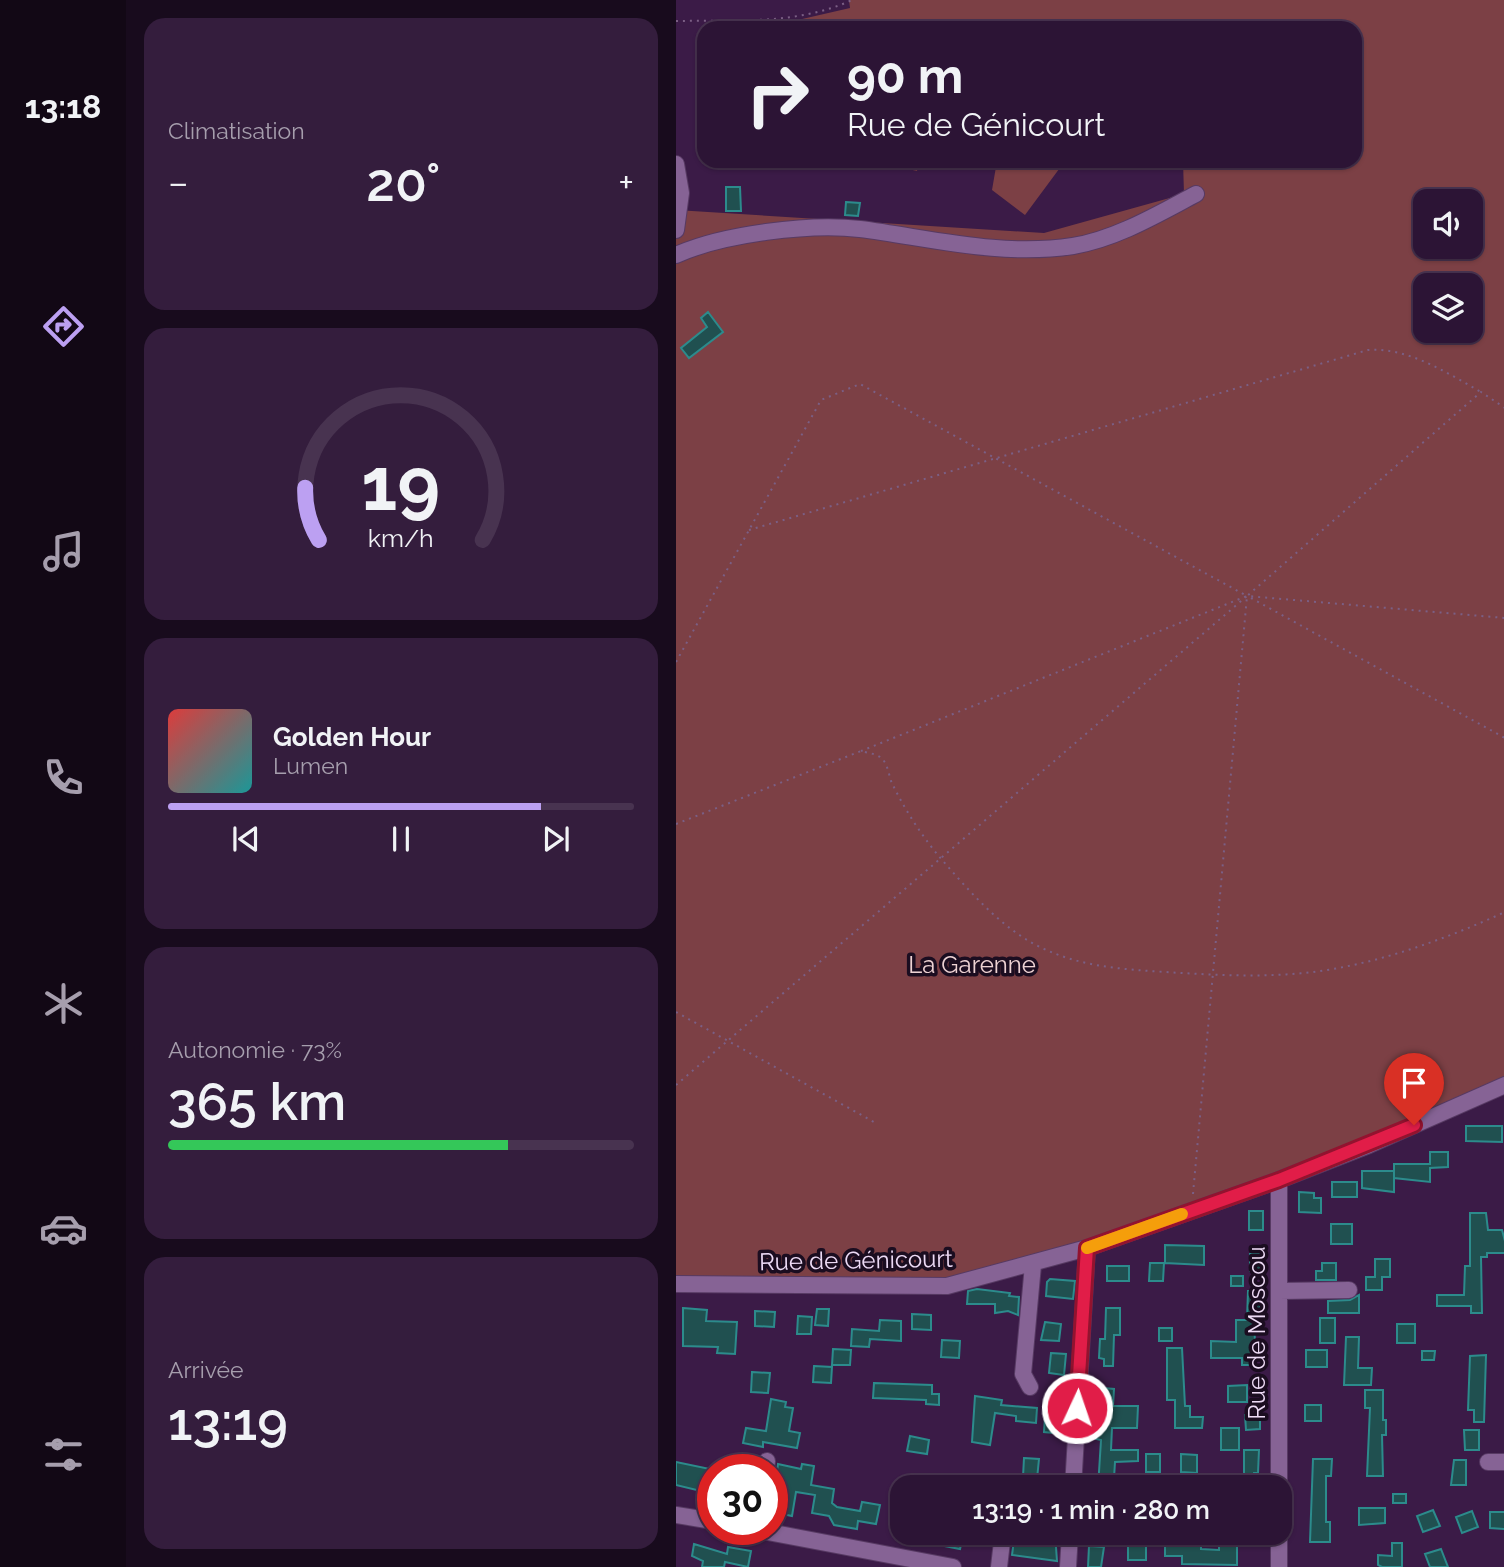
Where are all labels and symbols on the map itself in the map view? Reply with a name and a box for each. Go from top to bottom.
park label: La Garenne [908,950,1036,979]
pin [1384,1053,1444,1125]
street label: Rue de Génicourt [759,1244,953,1276]
street label: Rue de Moscou [1242,1246,1271,1420]
position arrow [1040,1371,1114,1445]
speed limit sign: 30 [697,1454,788,1545]

